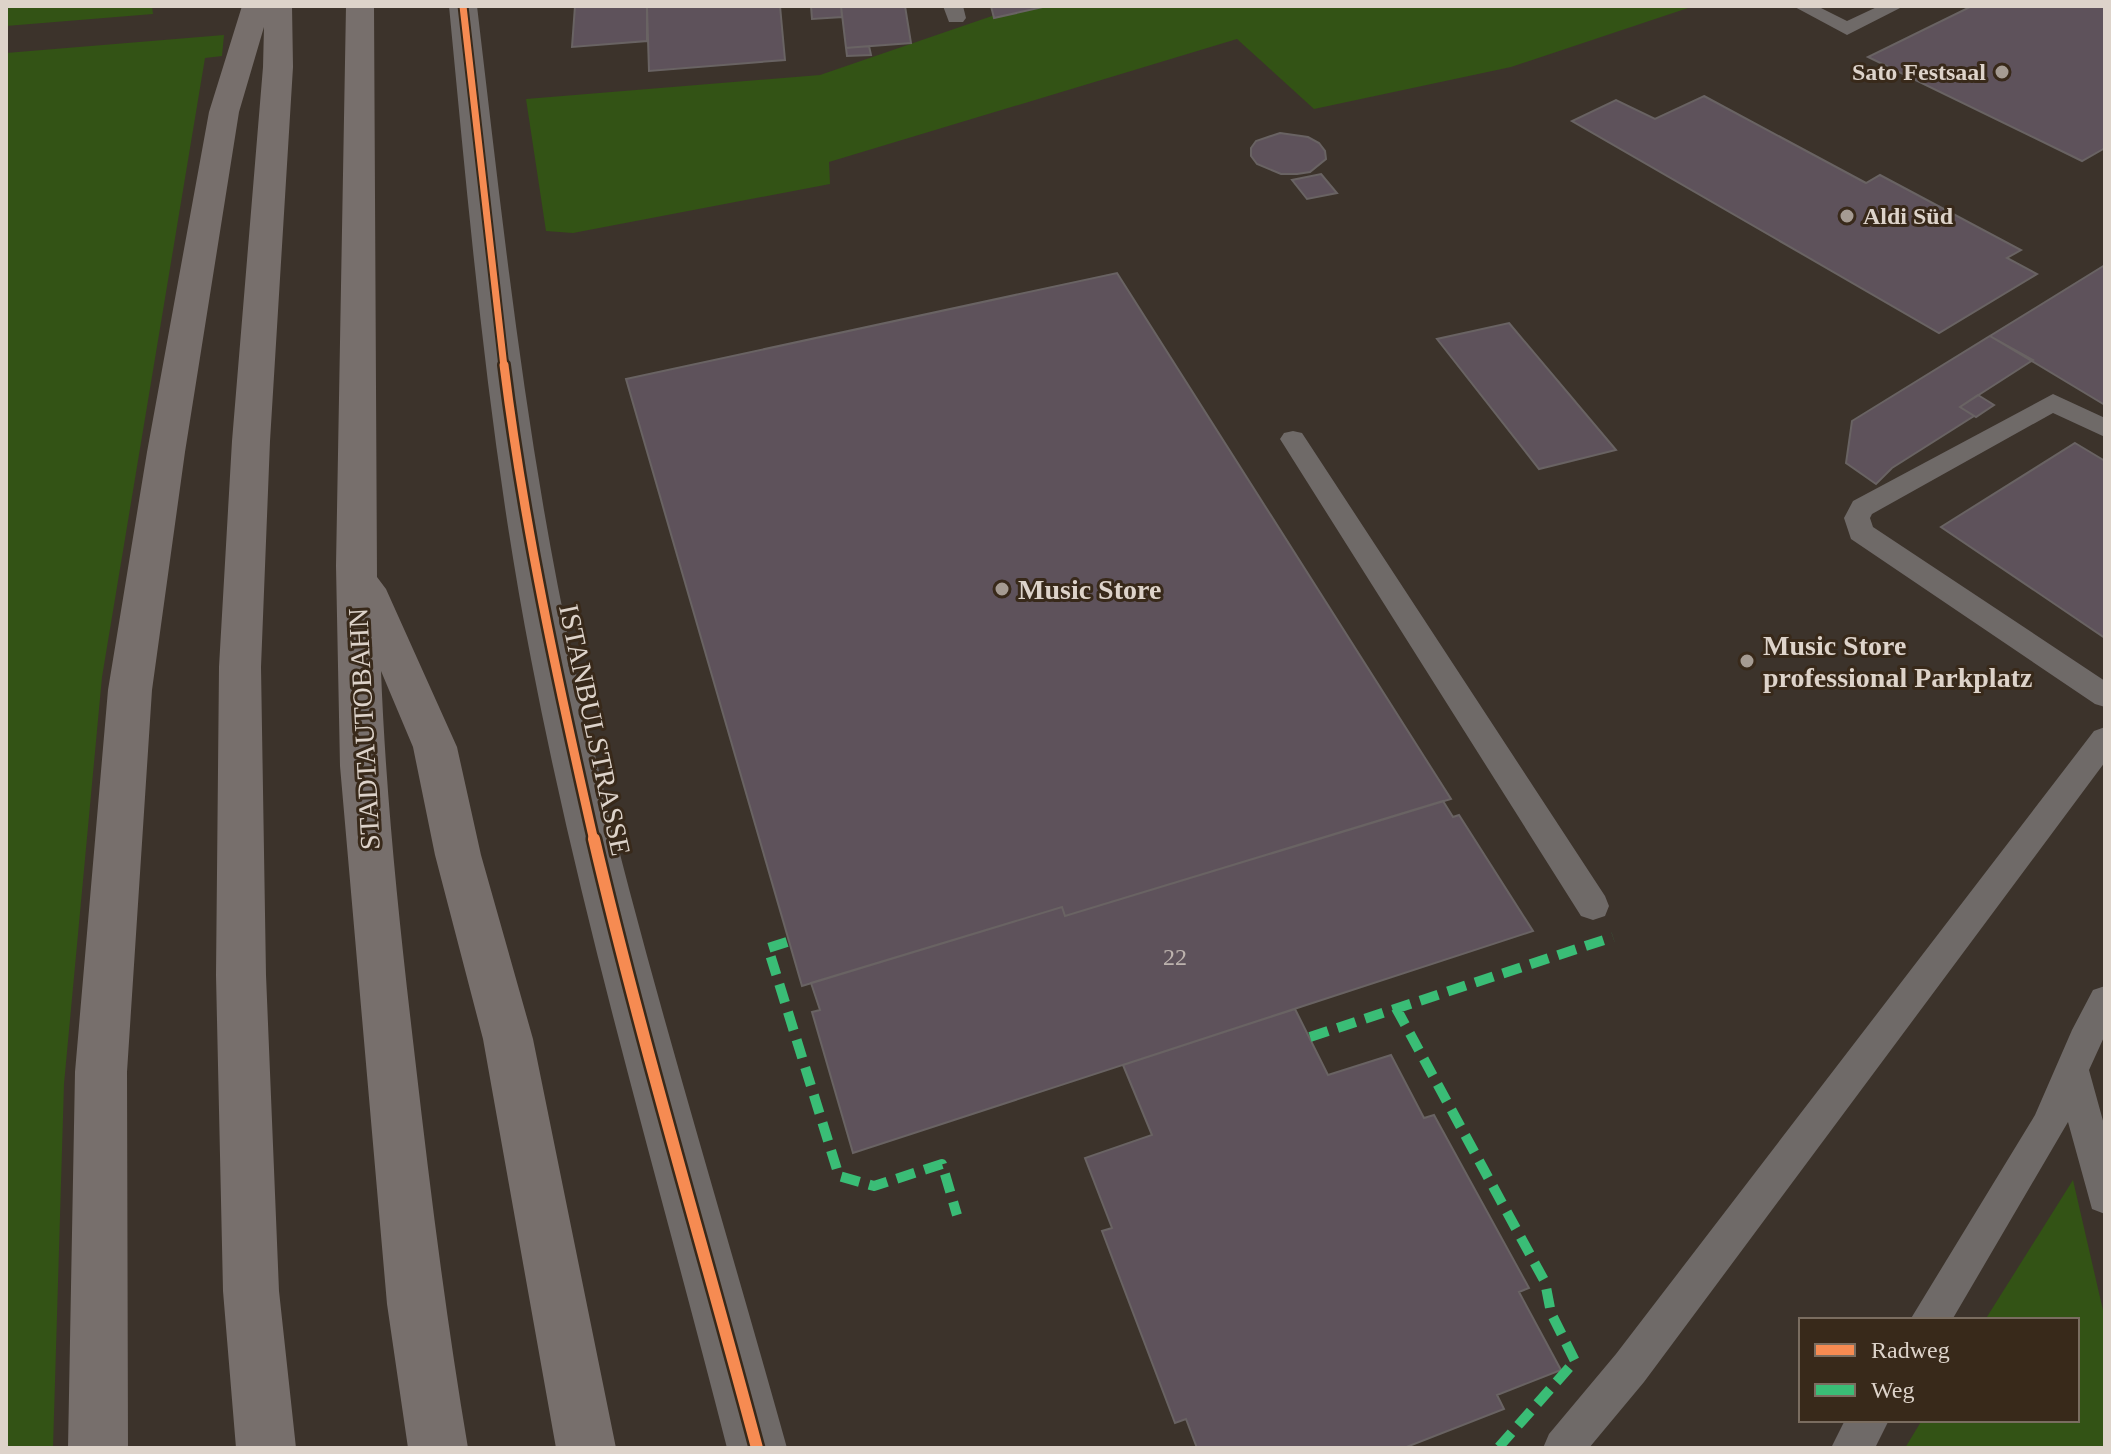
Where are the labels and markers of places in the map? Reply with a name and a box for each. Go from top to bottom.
place label: Sato Festsaal [1852,59,1986,85]
marker: Sato Festsaal [1993,63,2011,81]
place label: Aldi Süd [1863,203,1954,229]
marker: Aldi Süd [1838,207,1856,225]
place label: Music Store [1018,574,1161,605]
marker: Music Store [993,580,1011,598]
place label: Music Store professional Parkplatz [1763,630,2032,693]
marker: Music Store professional Parkplatz [1738,652,1756,670]

